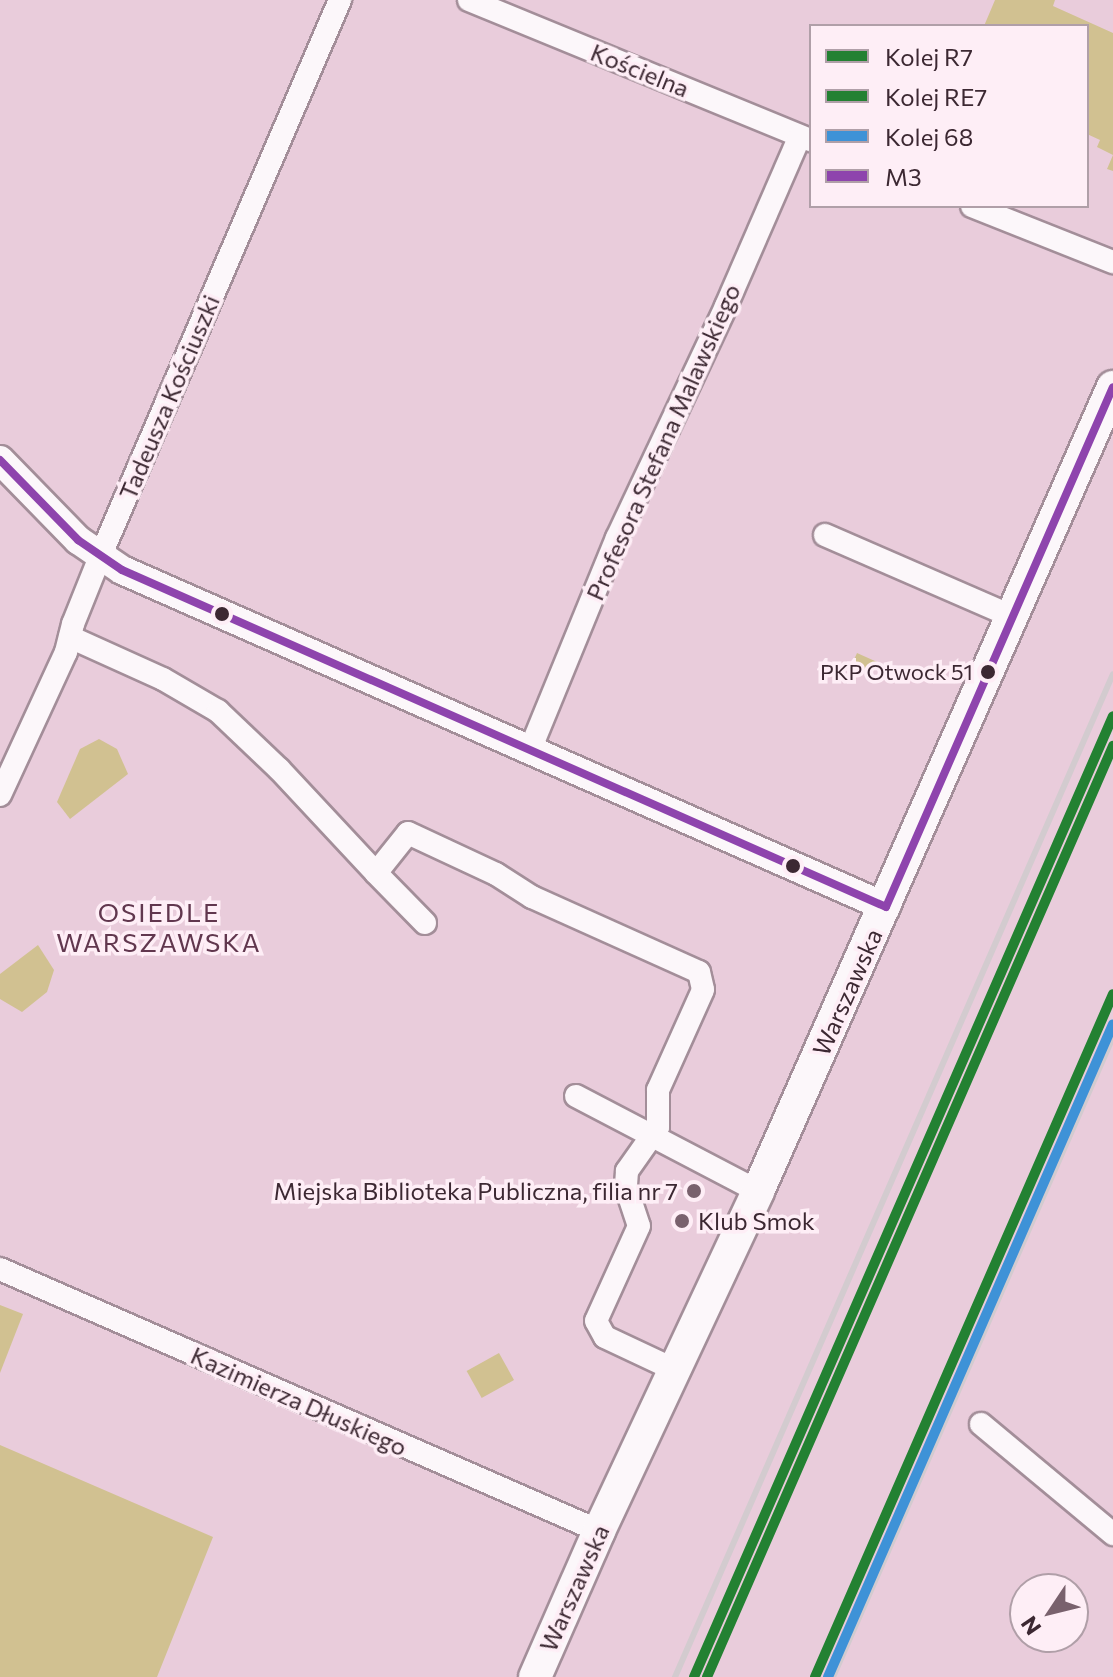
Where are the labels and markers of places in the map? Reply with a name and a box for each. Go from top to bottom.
unlabelled marker [214,606,230,622]
place label: PKP Otwock 51 [820,659,973,685]
marker: PKP Otwock 51 [980,664,996,680]
unlabelled marker [785,858,801,874]
place label: Miejska Biblioteka Publiczna, filia nr 7 [273,1177,678,1205]
marker: Miejska Biblioteka Publiczna, filia nr 7 [685,1182,703,1200]
place label: Klub Smok [698,1207,815,1235]
marker: Klub Smok [673,1212,691,1230]

